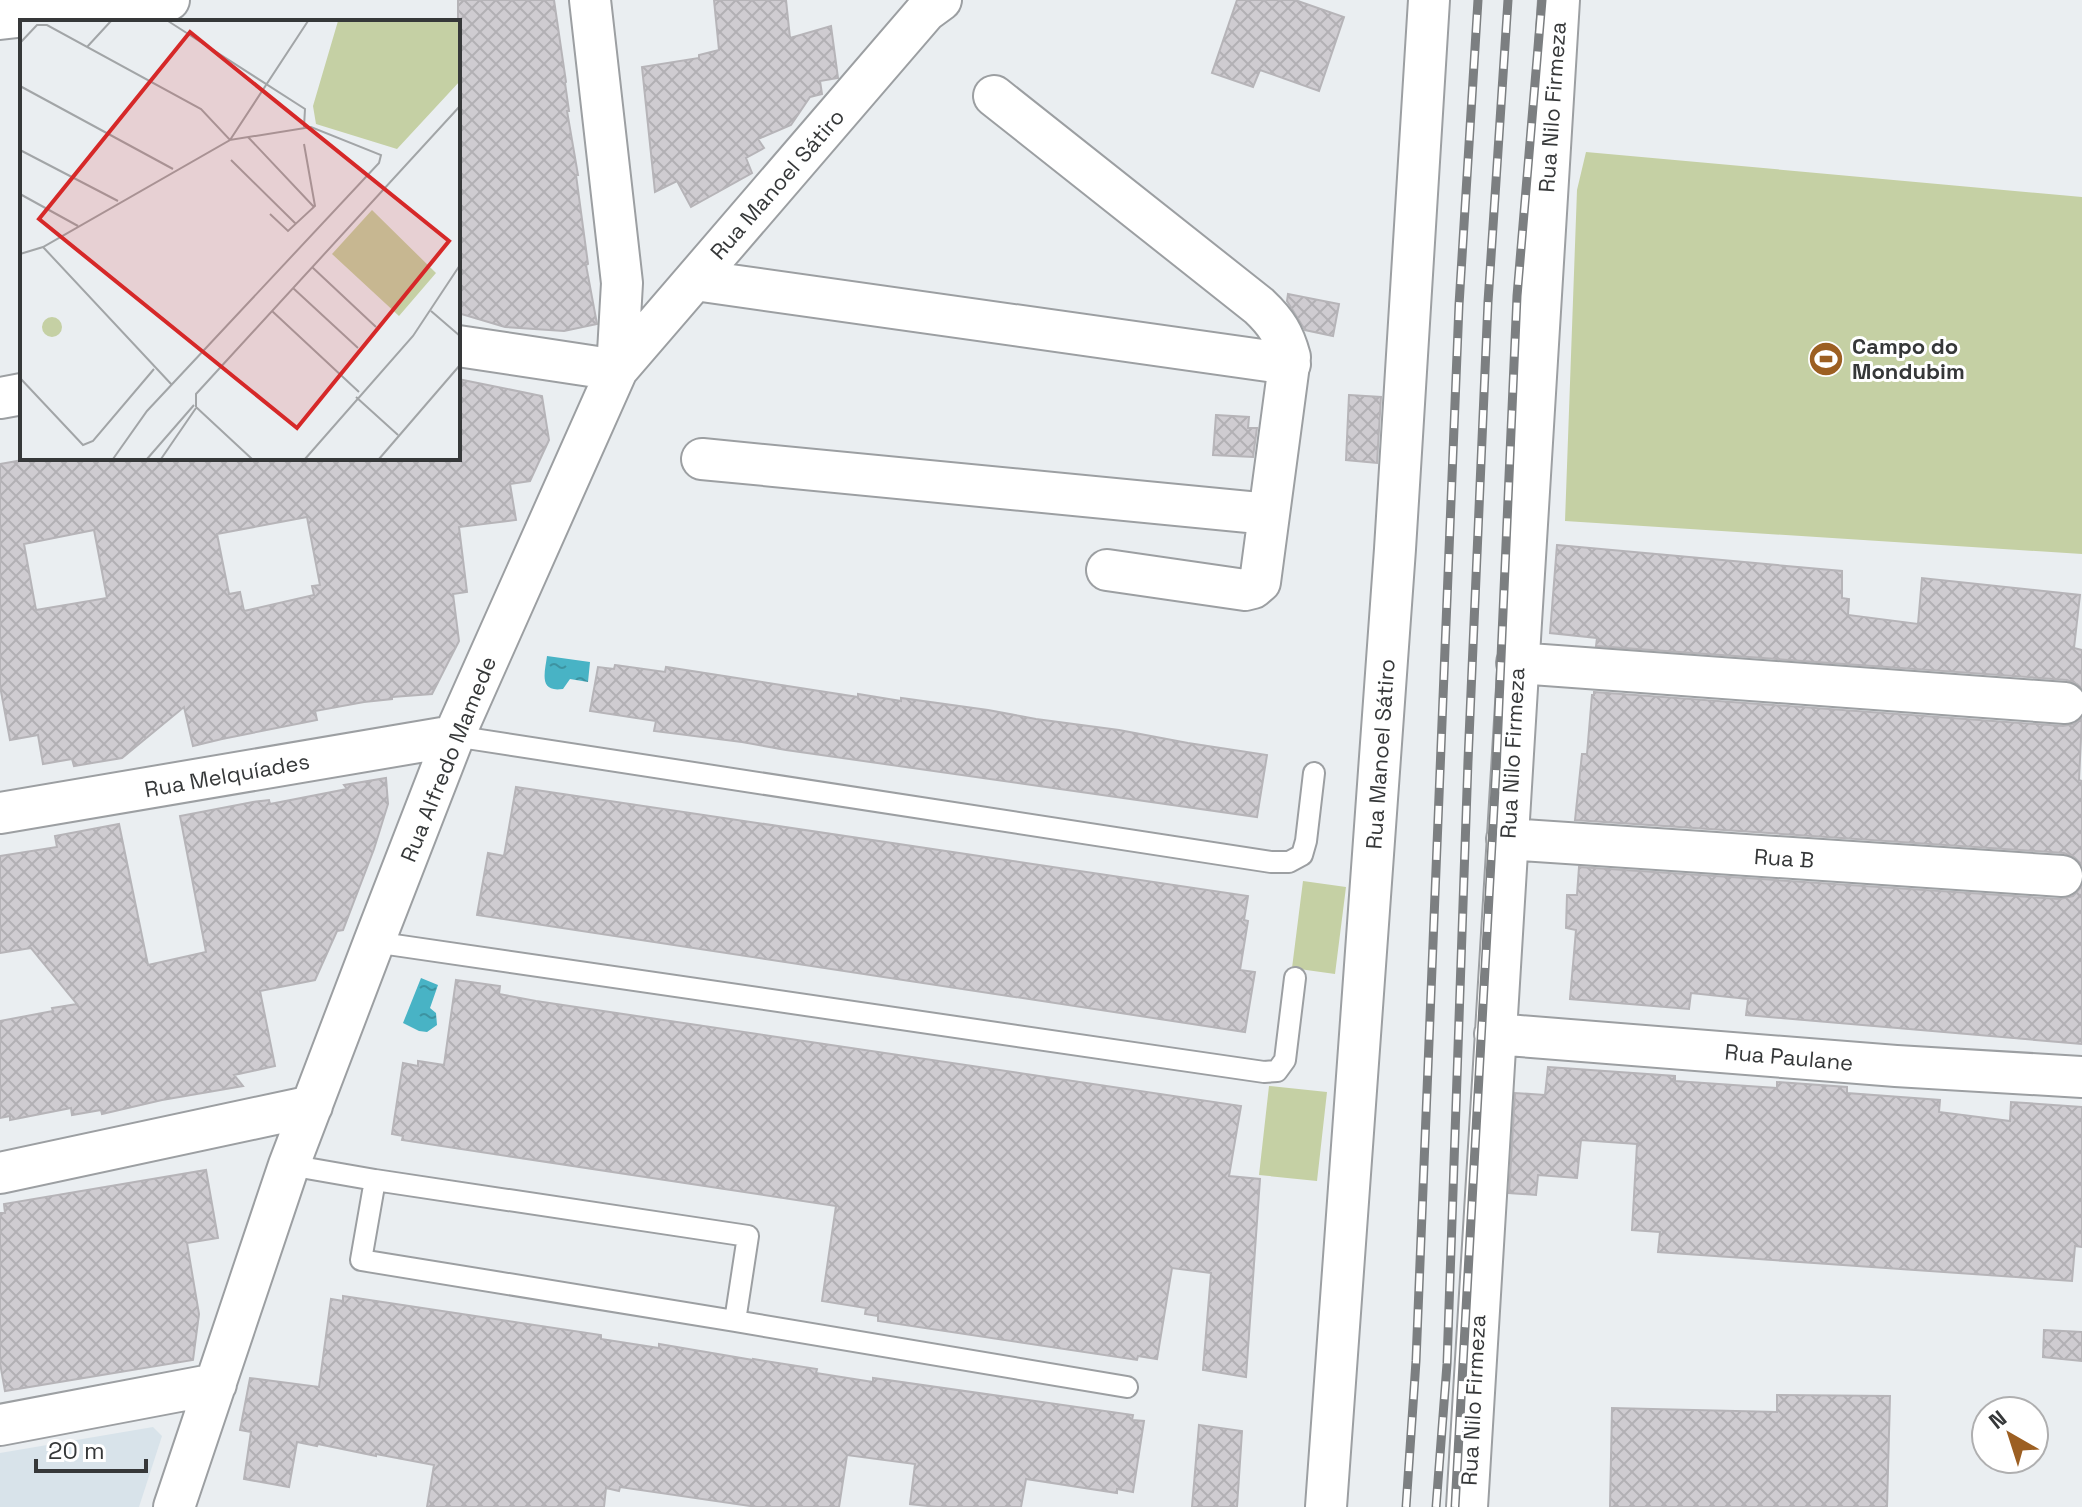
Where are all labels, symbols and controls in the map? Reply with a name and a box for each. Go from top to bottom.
inset map [20,20,460,460]
street label: Rua Nilo Firmeza [1532,20,1572,193]
street label: Rua Manoel Sátiro [704,103,850,265]
place label: Campo do Mondubim [1852,332,1965,385]
sports icon: Campo do Mondubim [1807,340,1845,378]
street label: Rua Alfredo Mamede [394,652,502,866]
street label: Rua Manoel Sátiro [1359,658,1401,850]
street label: Rua Nilo Firmeza [1494,666,1530,839]
street label: Rua Melquíades [142,747,312,803]
street label: Rua B [1753,842,1815,874]
street label: Rua Paulane [1724,1037,1854,1077]
street label: Rua Nilo Firmeza [1455,1313,1491,1486]
north arrow [1970,1395,2050,1475]
text: N [1983,1404,2012,1435]
scale bar [36,1423,146,1473]
text: 20 m [48,1435,105,1466]

